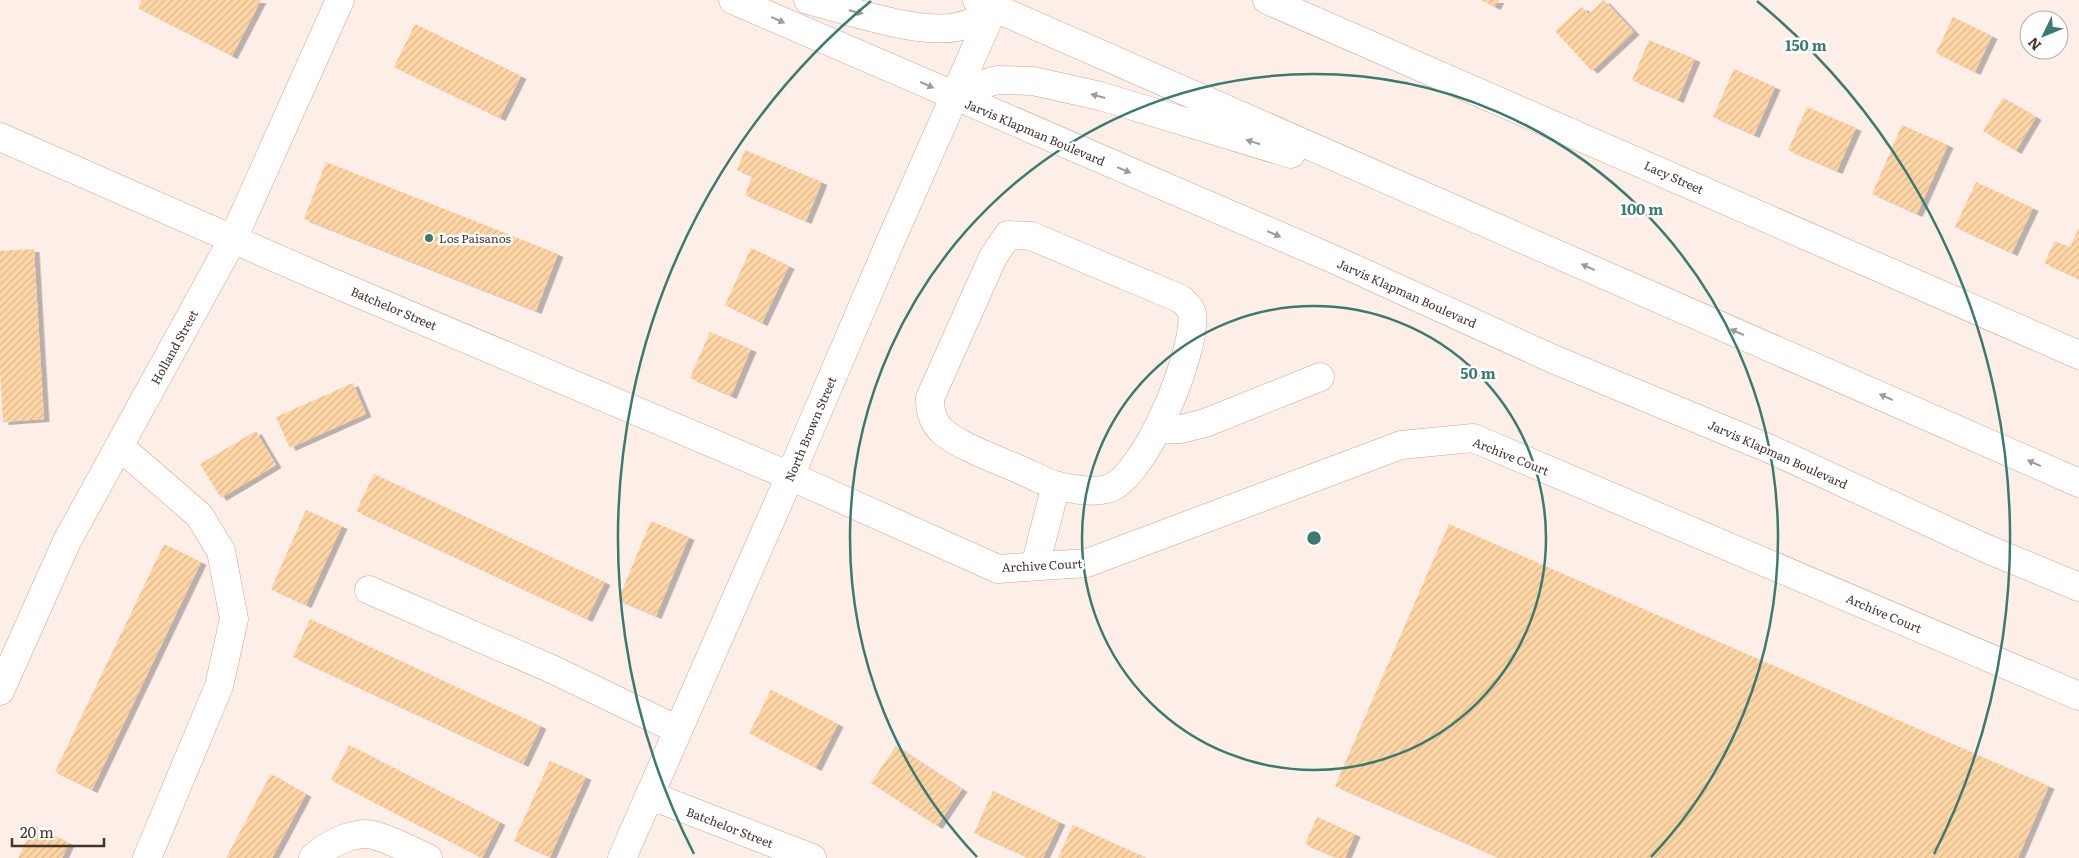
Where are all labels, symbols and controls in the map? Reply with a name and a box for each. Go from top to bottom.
one-way arrow [848,8,863,16]
north arrow [2019,10,2069,60]
one-way arrow [771,16,785,24]
text: 150 m [1785,33,1827,56]
text: N [2022,33,2045,56]
one-way arrow [920,81,934,89]
one-way arrow [1090,92,1105,100]
street label: Jarvis Klapman Boulevard [962,94,1109,170]
one-way arrow [1246,138,1261,146]
street label: Lacy Street [1641,156,1707,198]
one-way arrow [1117,166,1131,174]
text: 100 m [1621,197,1663,220]
place label: Los Paisanos [439,229,512,247]
one-way arrow [1266,230,1281,238]
marker: Los Paisanos [423,232,435,244]
street label: Jarvis Klapman Boulevard [1334,254,1480,332]
one-way arrow [1581,263,1595,271]
street label: Batchelor Street [348,282,440,334]
street label: Holland Street [146,306,202,388]
one-way arrow [1730,328,1744,336]
text: 50 m [1460,361,1496,384]
street label: North Brown Street [780,374,840,484]
one-way arrow [1879,393,1893,401]
street label: Jarvis Klapman Boulevard [1705,415,1851,493]
street label: Archive Court [1470,433,1552,479]
one-way arrow [2027,459,2041,467]
centre of rings [1305,529,1323,547]
street label: Archive Court [1001,554,1083,576]
street label: Archive Court [1843,589,1925,637]
street label: Batchelor Street [684,802,776,852]
scale bar [12,816,105,848]
text: 20 m [20,820,54,843]

